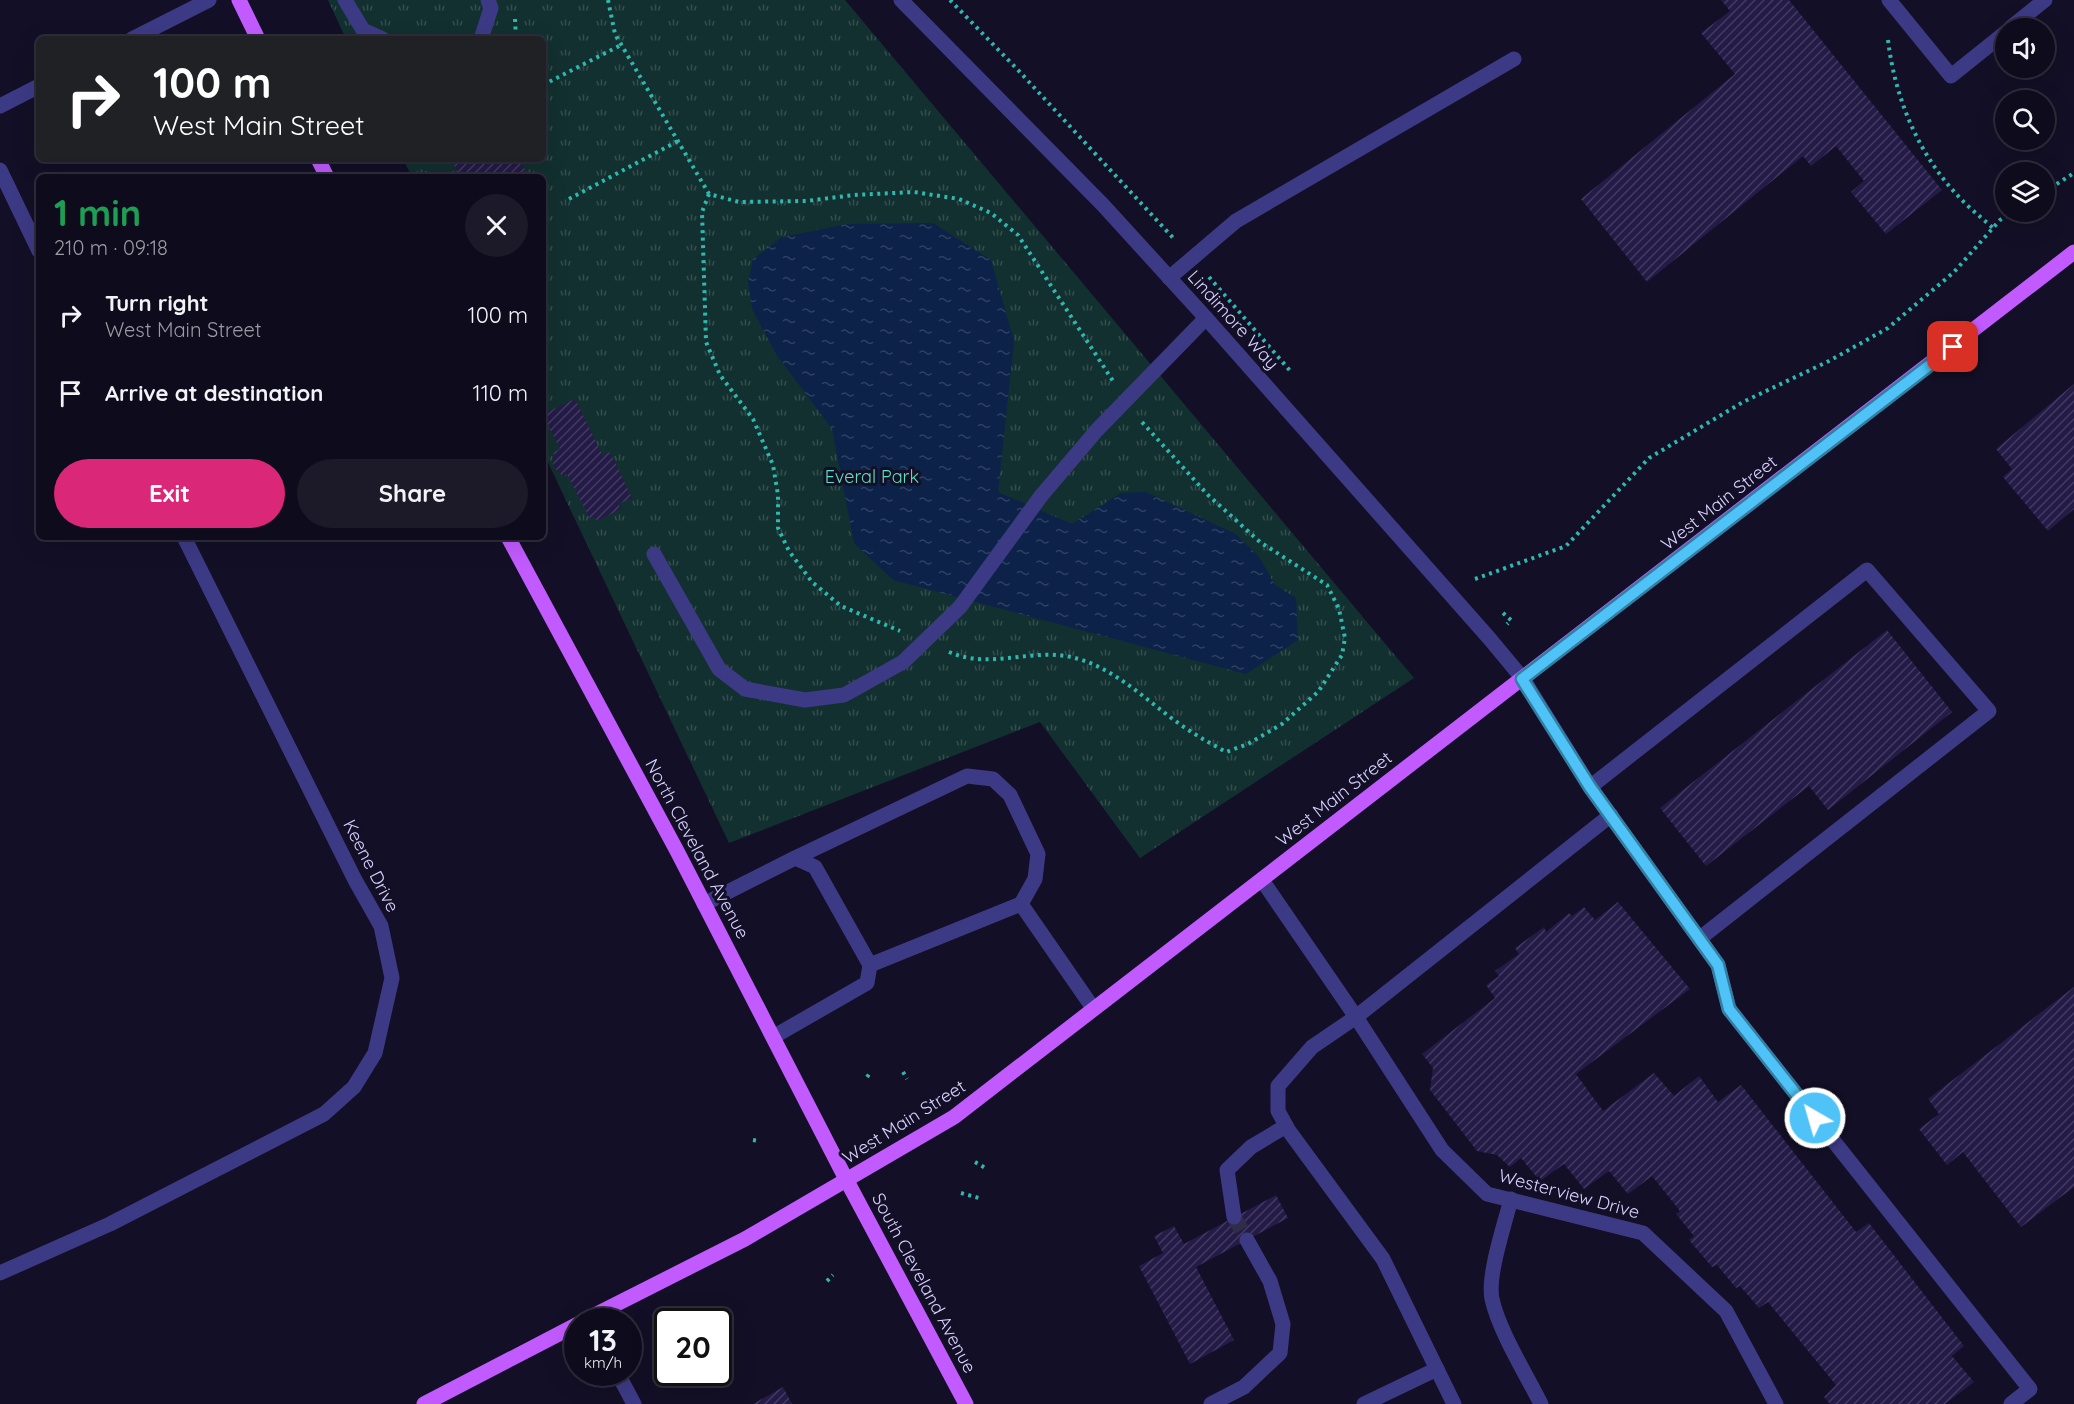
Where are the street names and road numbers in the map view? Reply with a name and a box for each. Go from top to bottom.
street label: Lindimore Way [1183,265,1284,374]
street label: West Main Street [1656,450,1781,555]
street label: West Main Street [1271,746,1396,851]
street label: North Cleveland Avenue [640,755,755,943]
street label: Keene Drive [338,816,405,916]
street label: West Main Street [838,1074,970,1169]
street label: Westerview Drive [1496,1164,1642,1223]
street label: South Cleveland Avenue [867,1189,982,1377]

